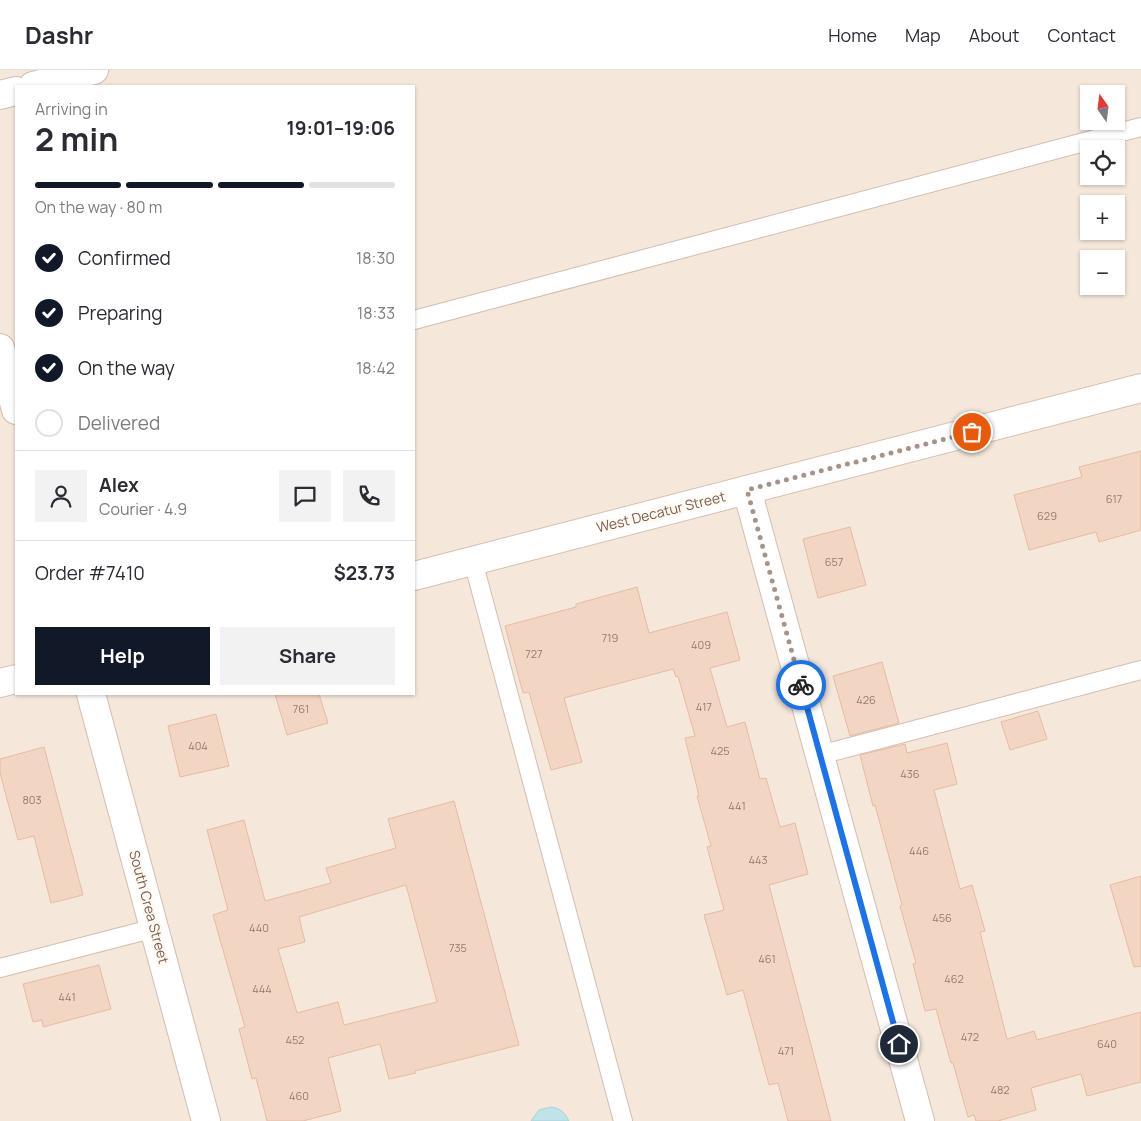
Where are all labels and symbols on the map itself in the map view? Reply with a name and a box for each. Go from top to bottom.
north arrow [1080,85,1125,130]
pin [951,411,993,453]
street label: West Decatur Street [594,486,728,537]
house number: 617 [1106,491,1122,506]
house number: 629 [1037,508,1057,523]
house number: 657 [825,554,843,569]
house number: 719 [602,630,618,645]
house number: 409 [691,637,711,652]
house number: 727 [525,646,543,661]
courier [776,660,826,710]
house number: 426 [856,692,876,707]
house number: 417 [696,699,712,714]
house number: 761 [293,701,309,716]
house number: 404 [188,738,208,753]
house number: 425 [710,743,730,758]
house number: 436 [900,766,920,781]
house number: 803 [22,792,42,807]
house number: 441 [728,798,746,813]
house number: 446 [909,843,929,858]
street label: South Crea Street [125,848,174,966]
house number: 443 [748,852,768,867]
house number: 456 [932,910,952,925]
house number: 440 [249,920,269,935]
house number: 735 [449,940,467,955]
house number: 461 [758,951,776,966]
house number: 462 [944,971,964,986]
house number: 444 [252,981,272,996]
house number: 441 [58,989,76,1004]
pin [878,1023,920,1065]
house number: 472 [961,1029,979,1044]
house number: 452 [286,1032,304,1047]
house number: 640 [1097,1036,1117,1051]
house number: 471 [778,1043,794,1058]
house number: 482 [990,1082,1010,1097]
house number: 460 [289,1088,309,1103]

